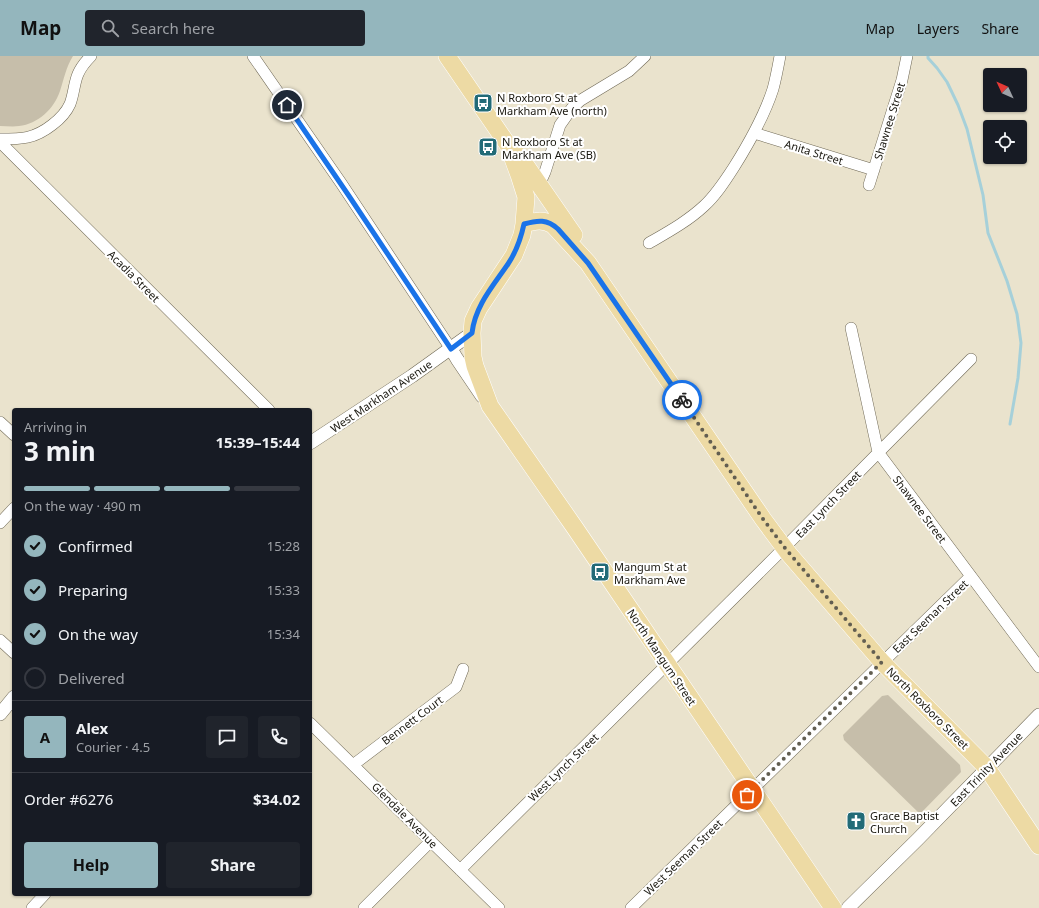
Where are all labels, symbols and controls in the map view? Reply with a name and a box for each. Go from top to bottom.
search box [85,10,365,46]
text: Map [20,15,61,41]
icon: search [99,17,121,39]
text: Search here [131,18,215,38]
text: Map [866,19,895,38]
text: Layers [917,19,959,38]
text: Share [981,19,1019,38]
north arrow [983,68,1027,112]
map controls [983,68,1027,164]
street label: Shawnee Street [870,80,908,162]
pin [270,88,304,122]
place label: N Roxboro St at Markham Ave (north) [497,90,607,118]
bus stop icon: N Roxboro St at Markham Ave (north) [472,92,494,114]
icon: home [276,94,298,116]
button: locate [983,120,1027,164]
place label: N Roxboro St at Markham Ave (SB) [502,134,596,162]
bus stop icon: N Roxboro St at Markham Ave (SB) [477,136,499,158]
street label: Anita Street [783,136,845,168]
street label: Acadia Street [105,247,163,305]
street label: West Markham Avenue [327,356,435,436]
courier [662,380,702,420]
icon: bike [671,389,693,411]
text: Arriving in [24,418,87,436]
text: 15:39–15:44 [215,432,300,452]
text: 3 min [24,433,96,469]
street label: East Lynch Street [792,467,864,541]
street label: Shawnee Street [890,472,950,546]
text: On the way · 490 m [24,497,141,515]
icon: check [24,535,46,557]
text: Confirmed [58,536,133,556]
text: 15:28 [267,537,300,555]
place label: Mangum St at Markham Ave [614,559,687,587]
bus stop icon: Mangum St at Markham Ave [589,561,611,583]
street label: East Seeman Street [889,576,971,656]
icon: check [24,579,46,601]
text: Preparing [58,580,128,600]
text: 15:33 [267,581,300,599]
street label: North Mangum Street [624,606,700,708]
icon: check [24,623,46,645]
text: On the way [58,624,138,644]
text: 15:34 [267,625,300,643]
street label: North Roxboro Street [884,664,972,752]
text: Delivered [58,668,125,688]
street label: Bennett Court [378,692,446,748]
button: chat [206,716,248,758]
button: phone [258,716,300,758]
text: Alex [76,718,108,738]
text: A [40,727,50,747]
street label: East Trinity Avenue [947,729,1025,809]
street label: West Lynch Street [525,730,601,804]
text: Courier · 4.5 [76,738,150,756]
pin [730,778,764,812]
street label: Glendale Avenue [369,779,441,851]
icon: bag [736,784,758,806]
text: Order #6276 [24,789,113,809]
text: $34.02 [253,789,300,809]
place label: Grace Baptist Church [870,808,939,836]
church icon: Grace Baptist Church [845,810,867,832]
street label: West Seeman Street [641,816,725,898]
button: Help [24,842,158,888]
button: Share [166,842,300,888]

